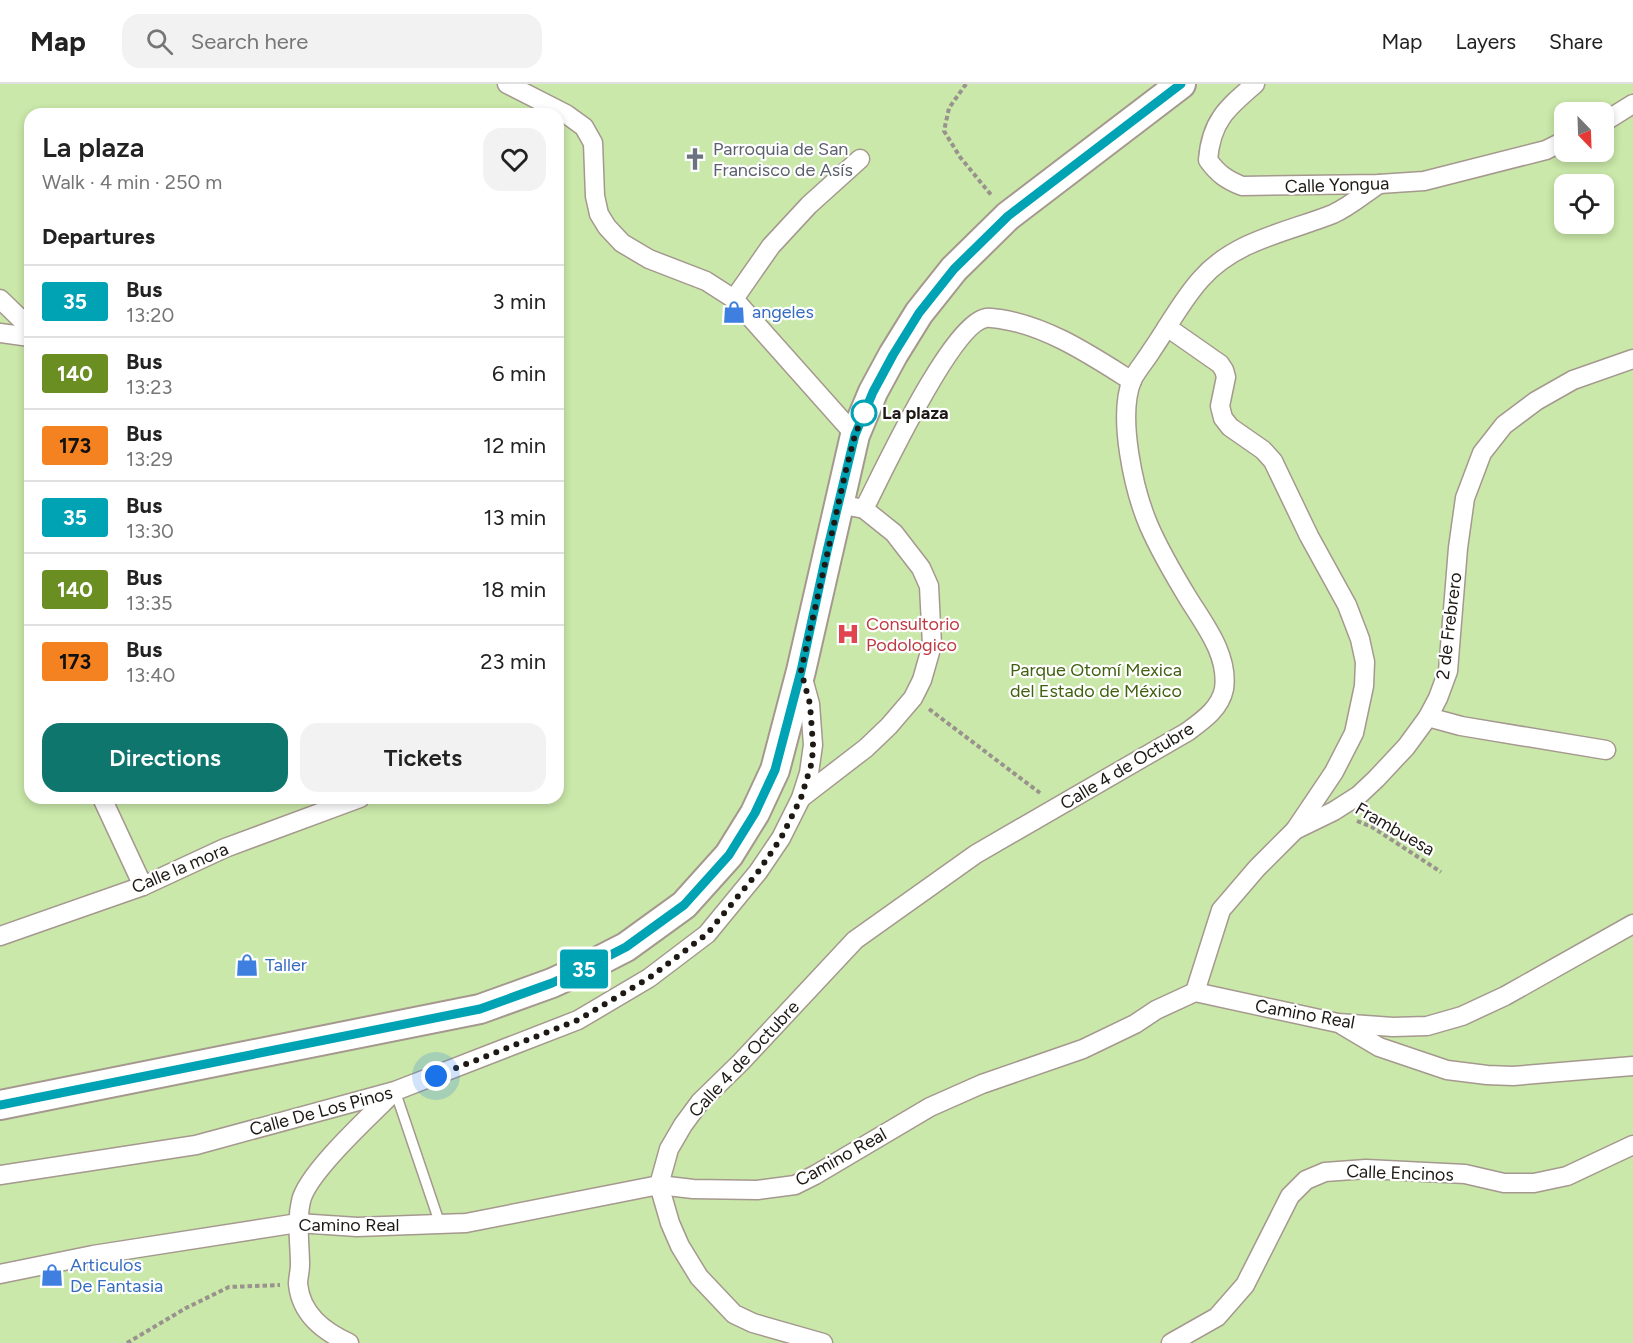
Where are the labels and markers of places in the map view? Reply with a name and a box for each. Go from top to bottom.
place label: Parroquia de San Francisco de Asís [713,138,853,181]
church icon: Parroquia de San Francisco de Asís [682,146,708,172]
shop icon: angeles [721,299,747,325]
place label: angeles [752,301,814,323]
marker: La plaza [851,400,877,426]
place label: La plaza [882,402,949,424]
place label: Consultorio Podologico [866,613,960,656]
hospital icon: Consultorio Podologico [835,621,861,647]
shop icon: Taller [234,952,260,978]
place label: Taller [265,954,307,976]
place label: Articulos De Fantasia [70,1254,163,1297]
shop icon: Articulos De Fantasia [39,1262,65,1288]

